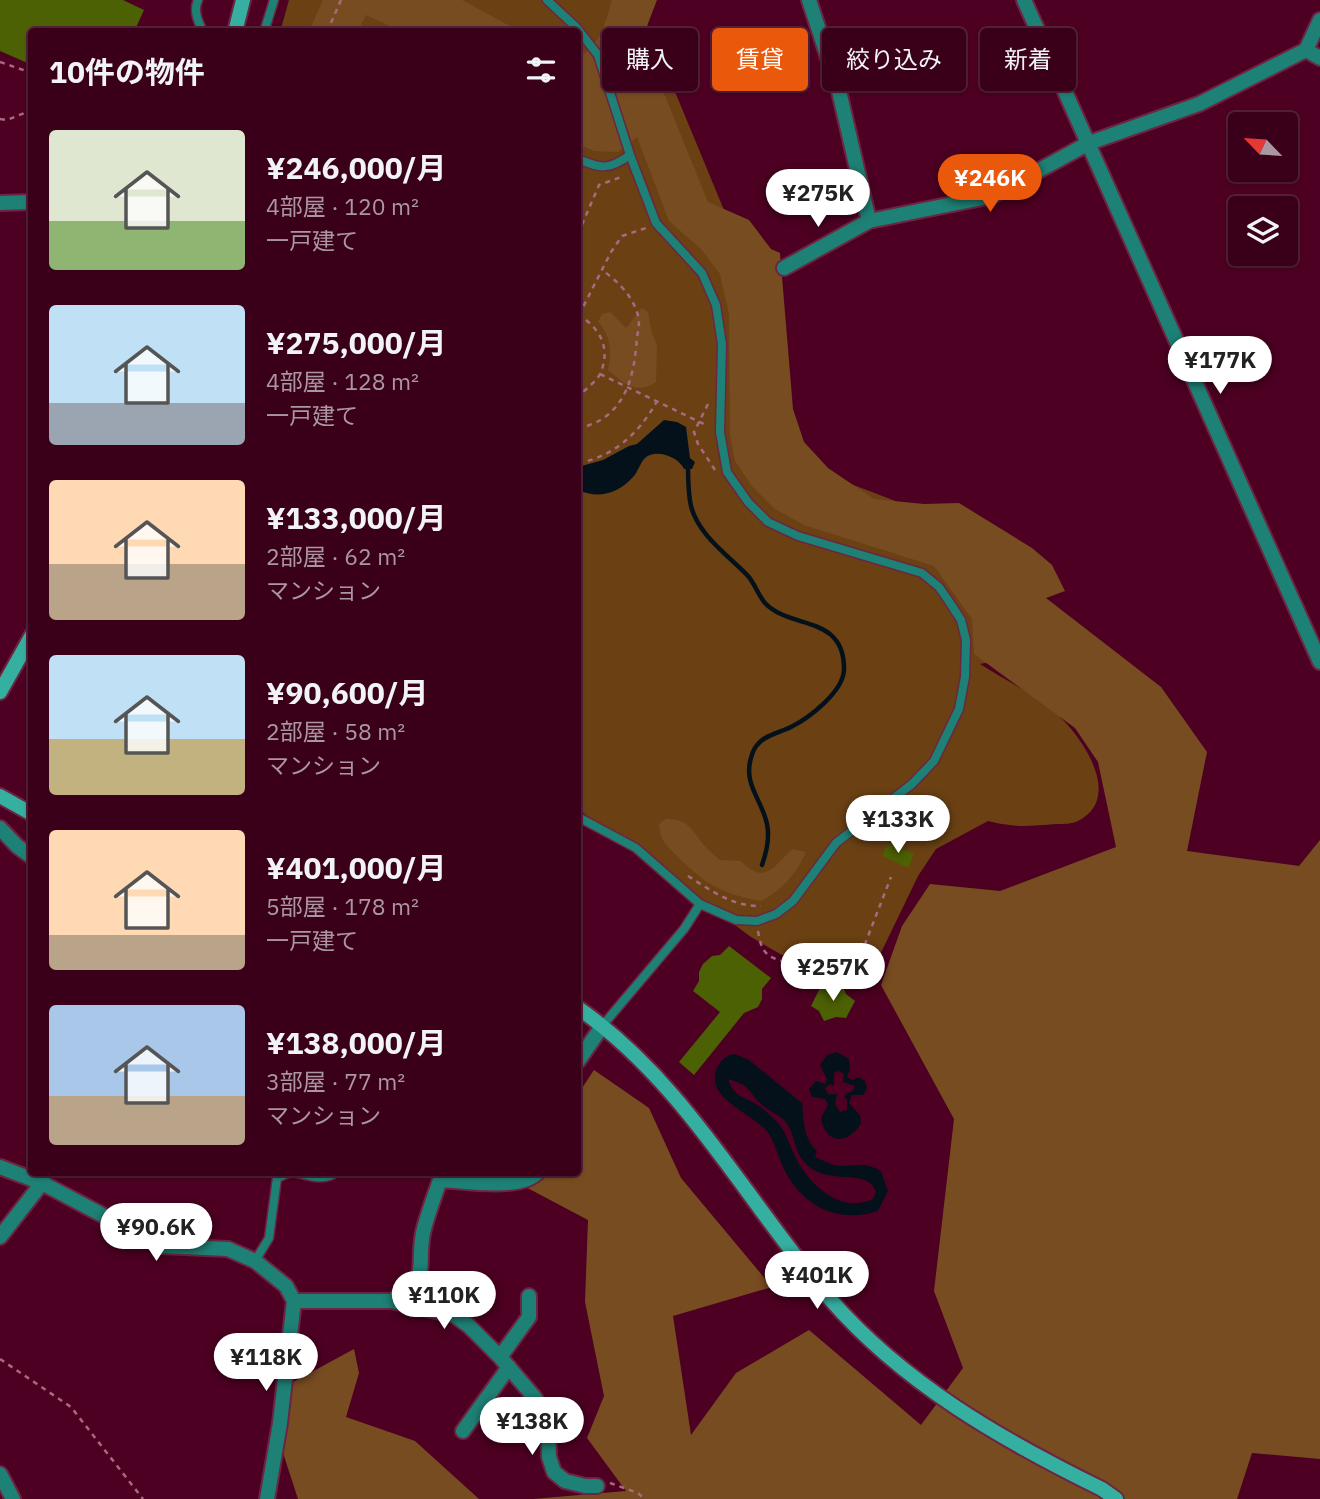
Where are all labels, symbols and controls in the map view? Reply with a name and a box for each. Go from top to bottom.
chip: 購入 [602,28,698,91]
chip: 賃貸 [712,28,808,91]
chip: 絞り込み [822,28,966,91]
chip: 新着 [980,28,1076,91]
icon: filters [522,51,560,89]
text: 10件の物件 [49,52,205,91]
north arrow [1228,112,1298,182]
map controls [1228,112,1298,266]
text: ¥246,000/月 [266,148,447,187]
pin: ¥246K [941,154,1039,214]
icon: home [105,158,189,242]
text: ¥246K [954,162,1026,192]
pin: ¥275K [769,170,867,229]
text: ¥275K [782,177,854,207]
text: 4部屋 · 120 m² [266,191,419,221]
button: layers [1228,196,1298,266]
text: 一戸建て [266,225,358,255]
text: ¥275,000/月 [266,323,447,362]
icon: home [105,333,189,417]
pin: ¥177K [1171,336,1269,396]
text: ¥177K [1184,344,1256,374]
text: 4部屋 · 128 m² [266,366,419,396]
text: 一戸建て [266,400,358,430]
text: ¥133,000/月 [266,498,447,537]
icon: home [105,508,189,592]
text: 2部屋 · 62 m² [266,541,405,571]
text: マンション [266,575,381,605]
text: ¥90,600/月 [266,673,429,712]
icon: home [105,683,189,767]
text: 2部屋 · 58 m² [266,716,405,746]
text: マンション [266,750,381,780]
pin: ¥133K [849,796,947,855]
text: ¥133K [862,803,934,833]
text: ¥401,000/月 [266,848,447,887]
icon: home [105,858,189,942]
text: 5部屋 · 178 m² [266,891,419,921]
text: 一戸建て [266,925,358,955]
pin: ¥257K [784,944,882,1003]
text: ¥257K [797,951,869,981]
text: ¥138,000/月 [266,1023,447,1062]
icon: home [105,1033,189,1117]
text: 3部屋 · 77 m² [266,1066,405,1096]
text: マンション [266,1100,381,1130]
pin: ¥90.6K [99,1204,213,1263]
text: ¥90.6K [116,1211,196,1241]
pin: ¥401K [768,1252,866,1311]
text: ¥401K [781,1259,853,1289]
pin: ¥110K [395,1272,493,1331]
text: ¥110K [408,1279,480,1309]
pin: ¥118K [217,1334,315,1393]
text: ¥118K [230,1341,302,1371]
pin: ¥138K [483,1398,581,1457]
text: ¥138K [496,1405,568,1435]

